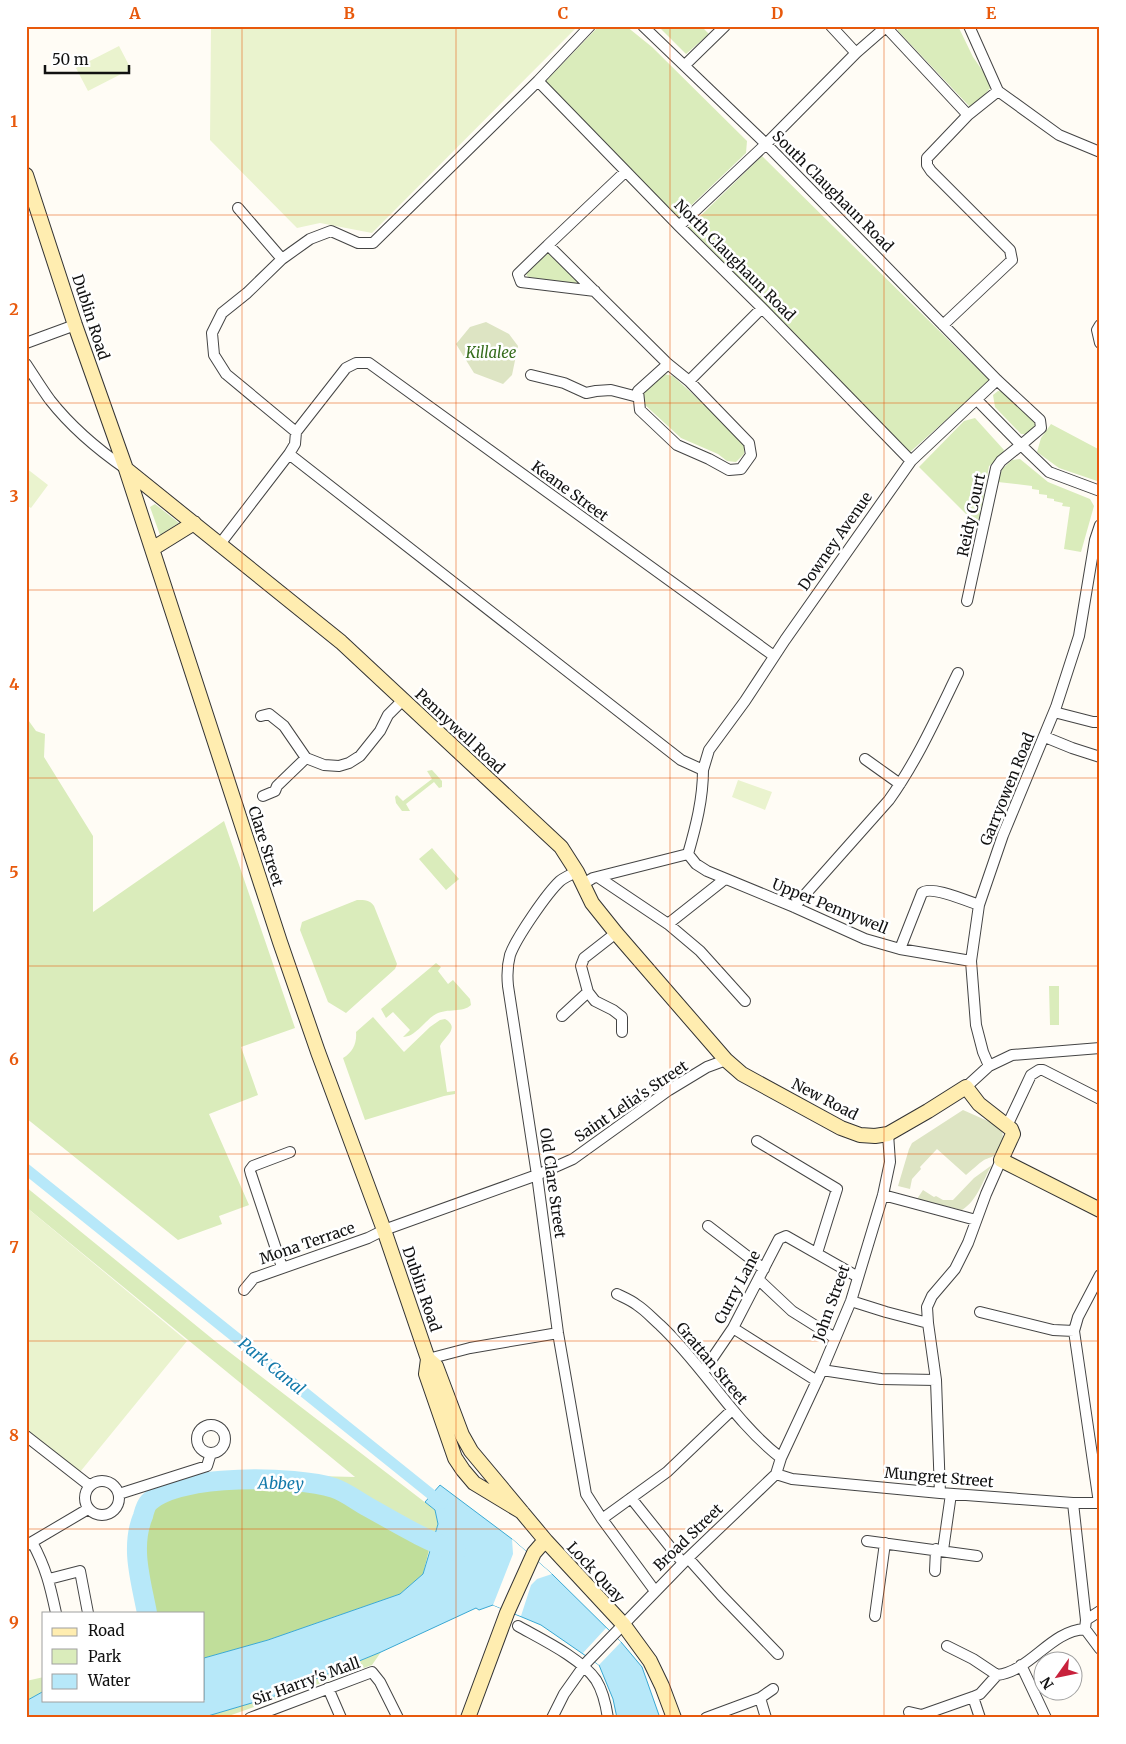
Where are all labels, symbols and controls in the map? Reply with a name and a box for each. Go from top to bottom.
text: A [128,3,141,23]
text: B [343,3,355,23]
text: C [558,3,568,23]
text: D [771,3,783,23]
text: E [986,3,997,23]
scale bar [45,42,129,74]
text: 50 m [52,50,89,69]
text: 1 [10,111,18,131]
street label: South Claughaun Road [768,126,898,256]
street label: North Claughaun Road [670,195,800,325]
street label: Dublin Road [68,272,114,362]
text: 2 [9,299,19,319]
park label: Killalee [465,343,517,362]
street label: Keane Street [528,457,612,525]
street label: Reidy Court [953,472,989,558]
text: 3 [9,486,19,506]
street label: Downey Avenue [794,488,876,594]
text: 4 [9,674,19,694]
street label: Pennywell Road [411,685,509,777]
street label: Garryowen Road [976,730,1038,848]
street label: Clare Street [244,804,288,889]
text: 5 [9,862,19,882]
street label: Upper Pennywell [769,874,891,938]
text: 6 [9,1049,19,1069]
street label: Saint Lelia's Street [571,1056,691,1146]
street label: New Road [789,1074,861,1124]
street label: Old Clare Street [536,1127,570,1239]
street label: Mona Terrace [257,1218,357,1268]
text: 7 [9,1237,19,1257]
street label: Dublin Road [399,1244,445,1334]
street label: Curry Lane [710,1247,764,1327]
street label: John Street [808,1262,854,1345]
street label: Grattan Street [672,1318,752,1408]
water label: Park Canal [235,1333,310,1399]
text: 8 [9,1425,19,1445]
street label: Mungret Street [884,1463,994,1491]
water label: Abbey [256,1473,304,1493]
street label: Broad Street [649,1499,727,1575]
street label: Lock Quay [563,1538,629,1606]
text: 9 [9,1612,19,1632]
legend [42,1612,205,1702]
text: Road [88,1621,124,1640]
text: Park [88,1647,122,1666]
north arrow [1034,1652,1084,1702]
street label: Sir Harry's Mall [250,1653,363,1709]
text: Water [87,1671,131,1690]
text: N [1037,1674,1058,1693]

